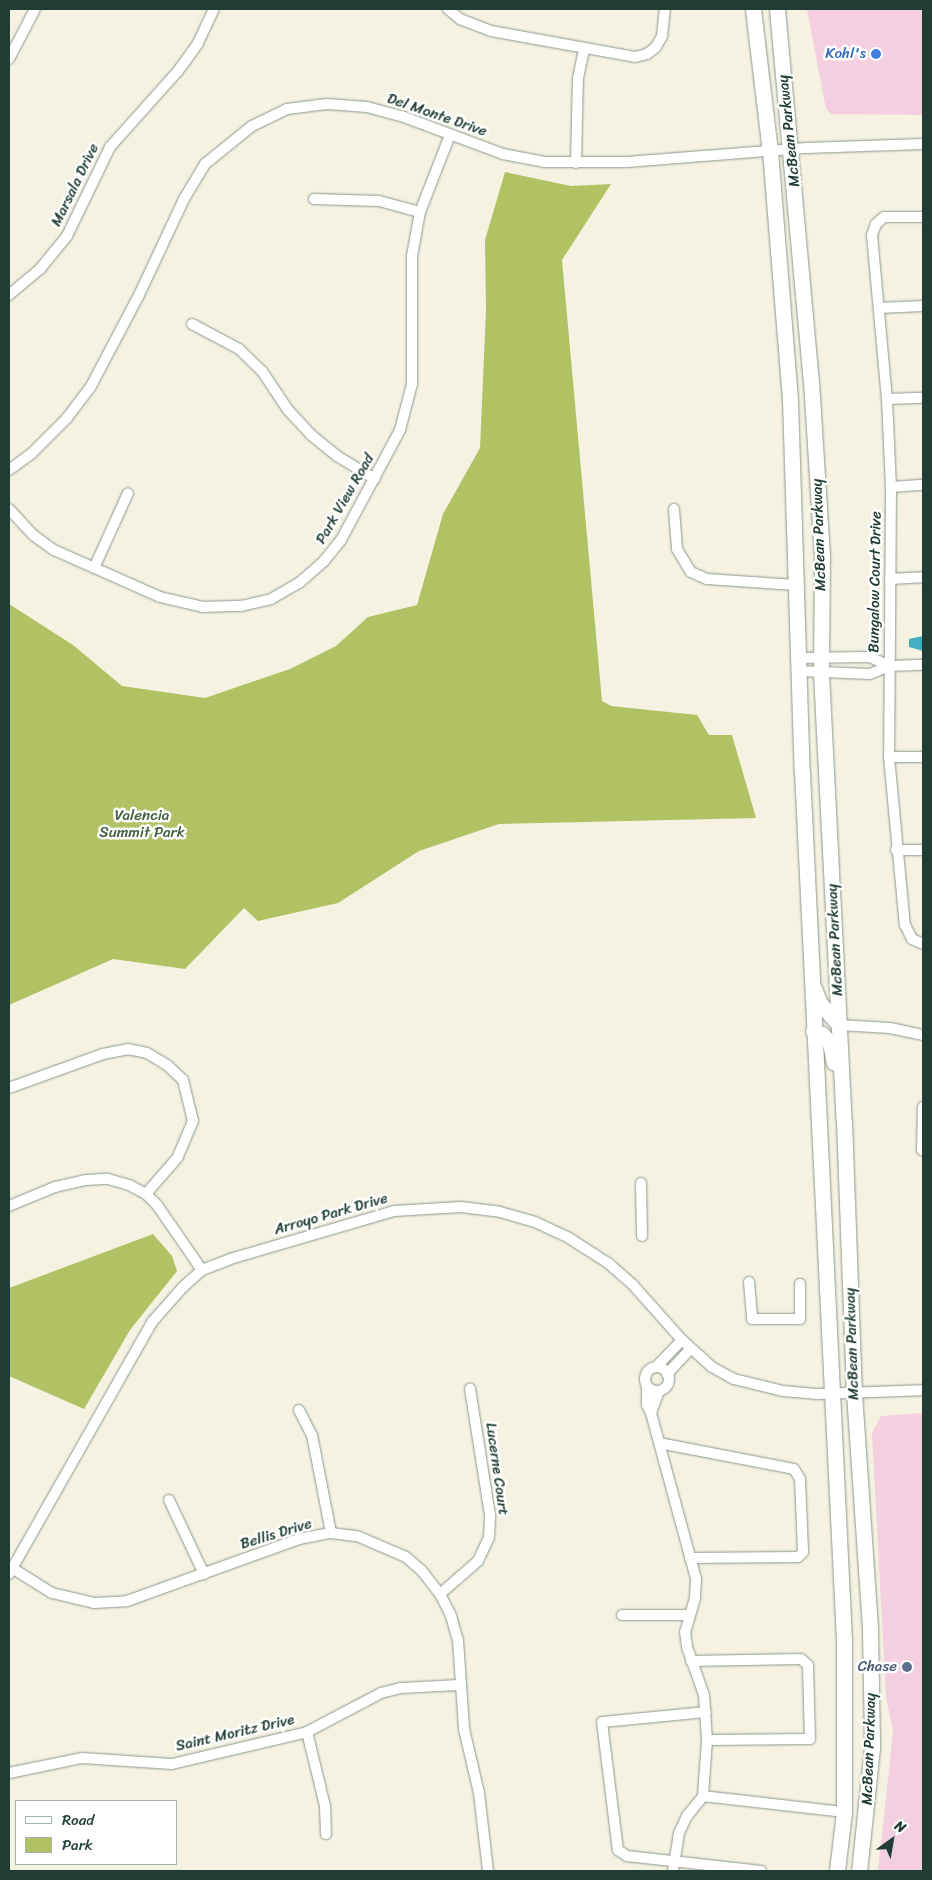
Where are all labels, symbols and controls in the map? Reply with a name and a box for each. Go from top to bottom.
place label: Kohl's [825,45,866,63]
marker: Kohl's [870,48,882,60]
street label: McBean Parkway [774,74,804,188]
street label: Del Monte Drive [384,89,490,141]
street label: Marsala Drive [47,141,103,229]
street label: Park View Road [312,450,378,548]
street label: McBean Parkway [808,478,830,592]
street label: Bungalow Court Drive [865,511,885,653]
park label: Valencia Summit Park [99,806,185,841]
street label: McBean Parkway [823,883,847,997]
street label: Arroyo Park Drive [272,1189,390,1239]
street label: McBean Parkway [841,1287,863,1401]
street label: Lucerne Court [482,1422,512,1516]
street label: Bellis Drive [238,1515,314,1553]
place label: Chase [858,1658,897,1676]
marker: Chase [901,1661,913,1673]
street label: McBean Parkway [858,1692,880,1806]
street label: Saint Moritz Drive [174,1711,296,1755]
legend [15,1800,178,1865]
text: Road [62,1807,94,1833]
text: N [889,1814,911,1840]
north arrow [867,1815,917,1865]
text: Park [62,1832,93,1858]

